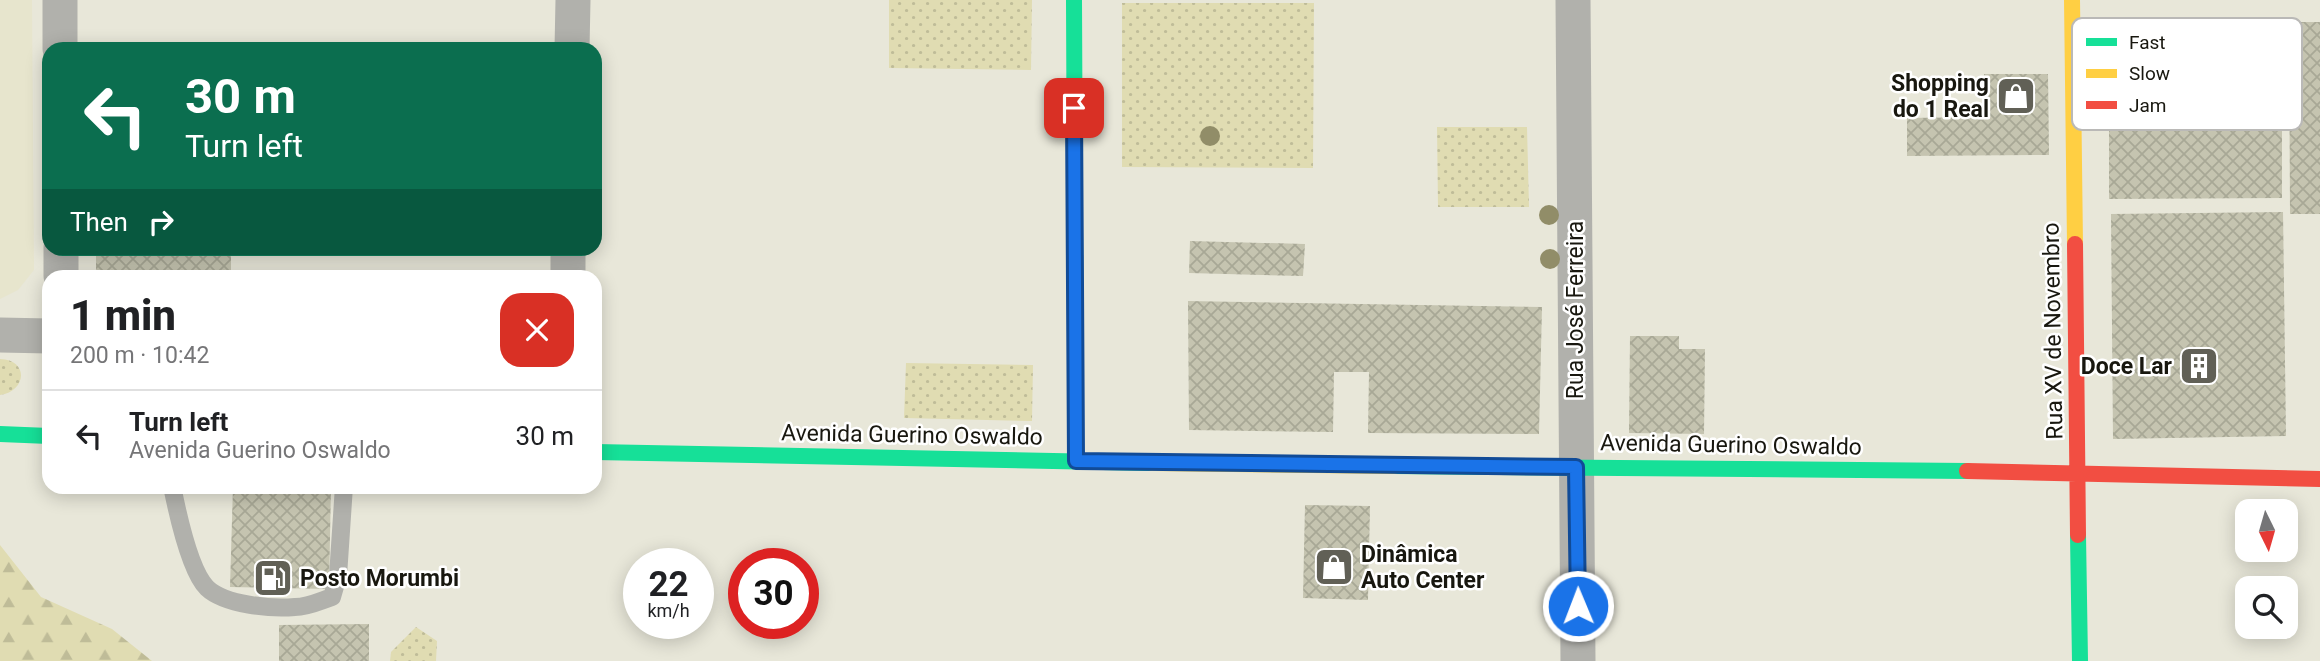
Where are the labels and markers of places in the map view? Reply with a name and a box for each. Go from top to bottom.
place label: Shopping do 1 Real [1891,70,1989,123]
shop icon: Shopping do 1 Real [1995,75,2037,117]
pin [1044,78,1104,138]
building icon: Doce Lar [2178,345,2220,387]
place label: Doce Lar [2081,353,2173,380]
place label: Dinâmica Auto Center [1361,541,1485,594]
shop icon: Dinâmica Auto Center [1313,546,1355,588]
fuel station icon: Posto Morumbi [252,557,294,599]
place label: Posto Morumbi [300,565,459,592]

